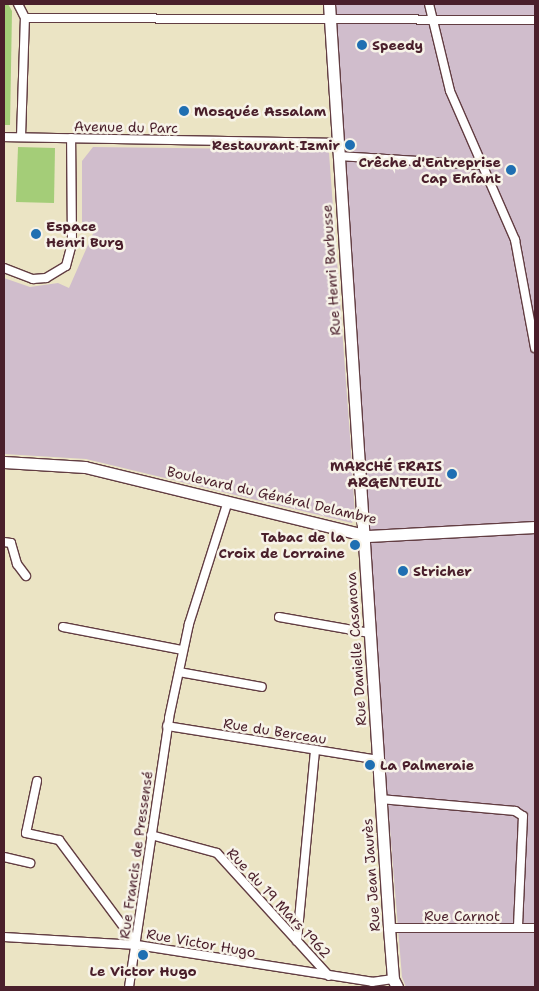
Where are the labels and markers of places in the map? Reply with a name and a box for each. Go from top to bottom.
place label: Speedy [372,37,423,53]
marker: Speedy [356,39,368,51]
place label: Mosquée Assalam [194,103,326,119]
marker: Mosquée Assalam [178,105,190,117]
place label: Restaurant Izmir [212,137,340,153]
marker: Restaurant Izmir [344,139,356,151]
place label: Crêche d'Entreprise Cap Enfant [359,154,501,186]
marker: Crêche d'Entreprise Cap Enfant [505,164,517,176]
place label: Espace Henri Burg [46,218,124,250]
marker: Espace Henri Burg [30,228,42,240]
place label: MARCHÉ FRAIS ARGENTEUIL [330,458,442,491]
marker: MARCHÉ FRAIS ARGENTEUIL [446,468,458,480]
place label: Tabac de la Croix de Lorraine [219,529,345,562]
marker: Tabac de la Croix de Lorraine [349,539,361,551]
place label: Stricher [413,563,472,579]
marker: Stricher [397,565,409,577]
place label: La Palmeraie [380,757,474,773]
marker: La Palmeraie [364,759,376,771]
marker: Le Victor Hugo [137,949,149,961]
place label: Le Victor Hugo [89,963,197,979]

